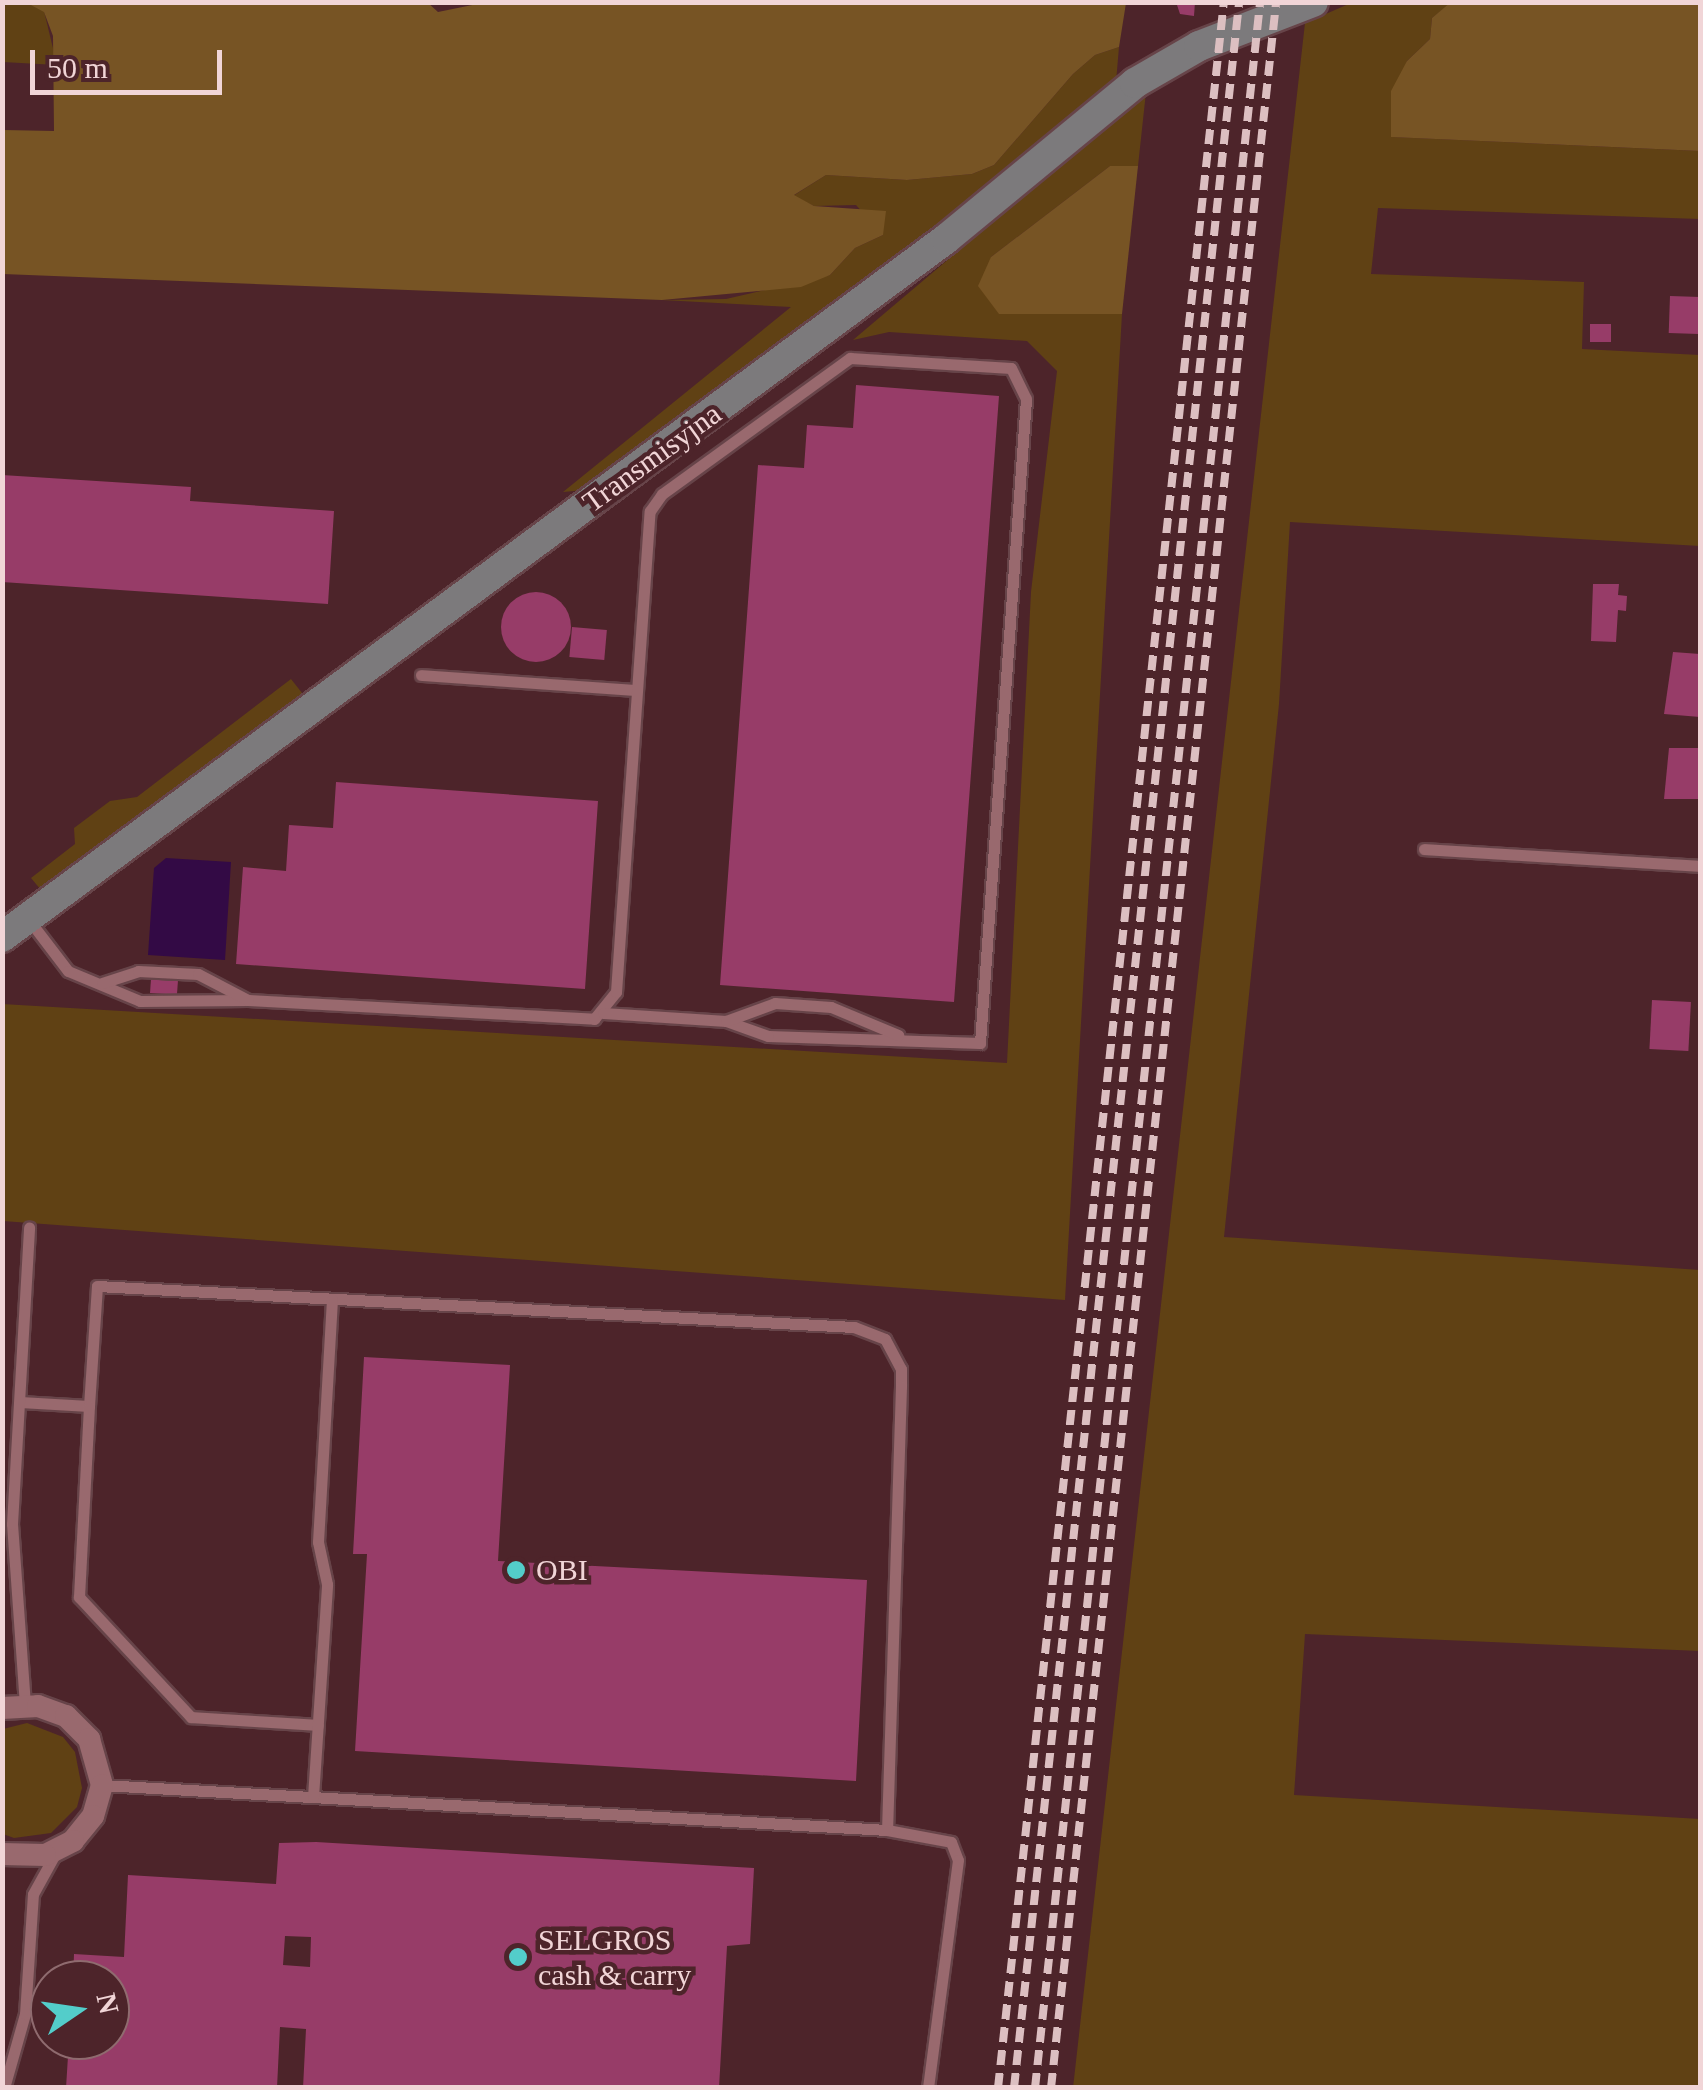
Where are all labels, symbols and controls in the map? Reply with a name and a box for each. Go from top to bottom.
scale bar [35,30,228,92]
text: 50 m [47,51,108,84]
street label: Transmisyjna [576,396,728,520]
place label: OBI [536,1552,588,1588]
marker: OBI [505,1559,527,1581]
place label: SELGROS cash & carry [538,1922,691,1992]
marker: SELGROS cash & carry [507,1946,529,1968]
north arrow [30,1960,130,2060]
text: N [90,1990,125,2017]

